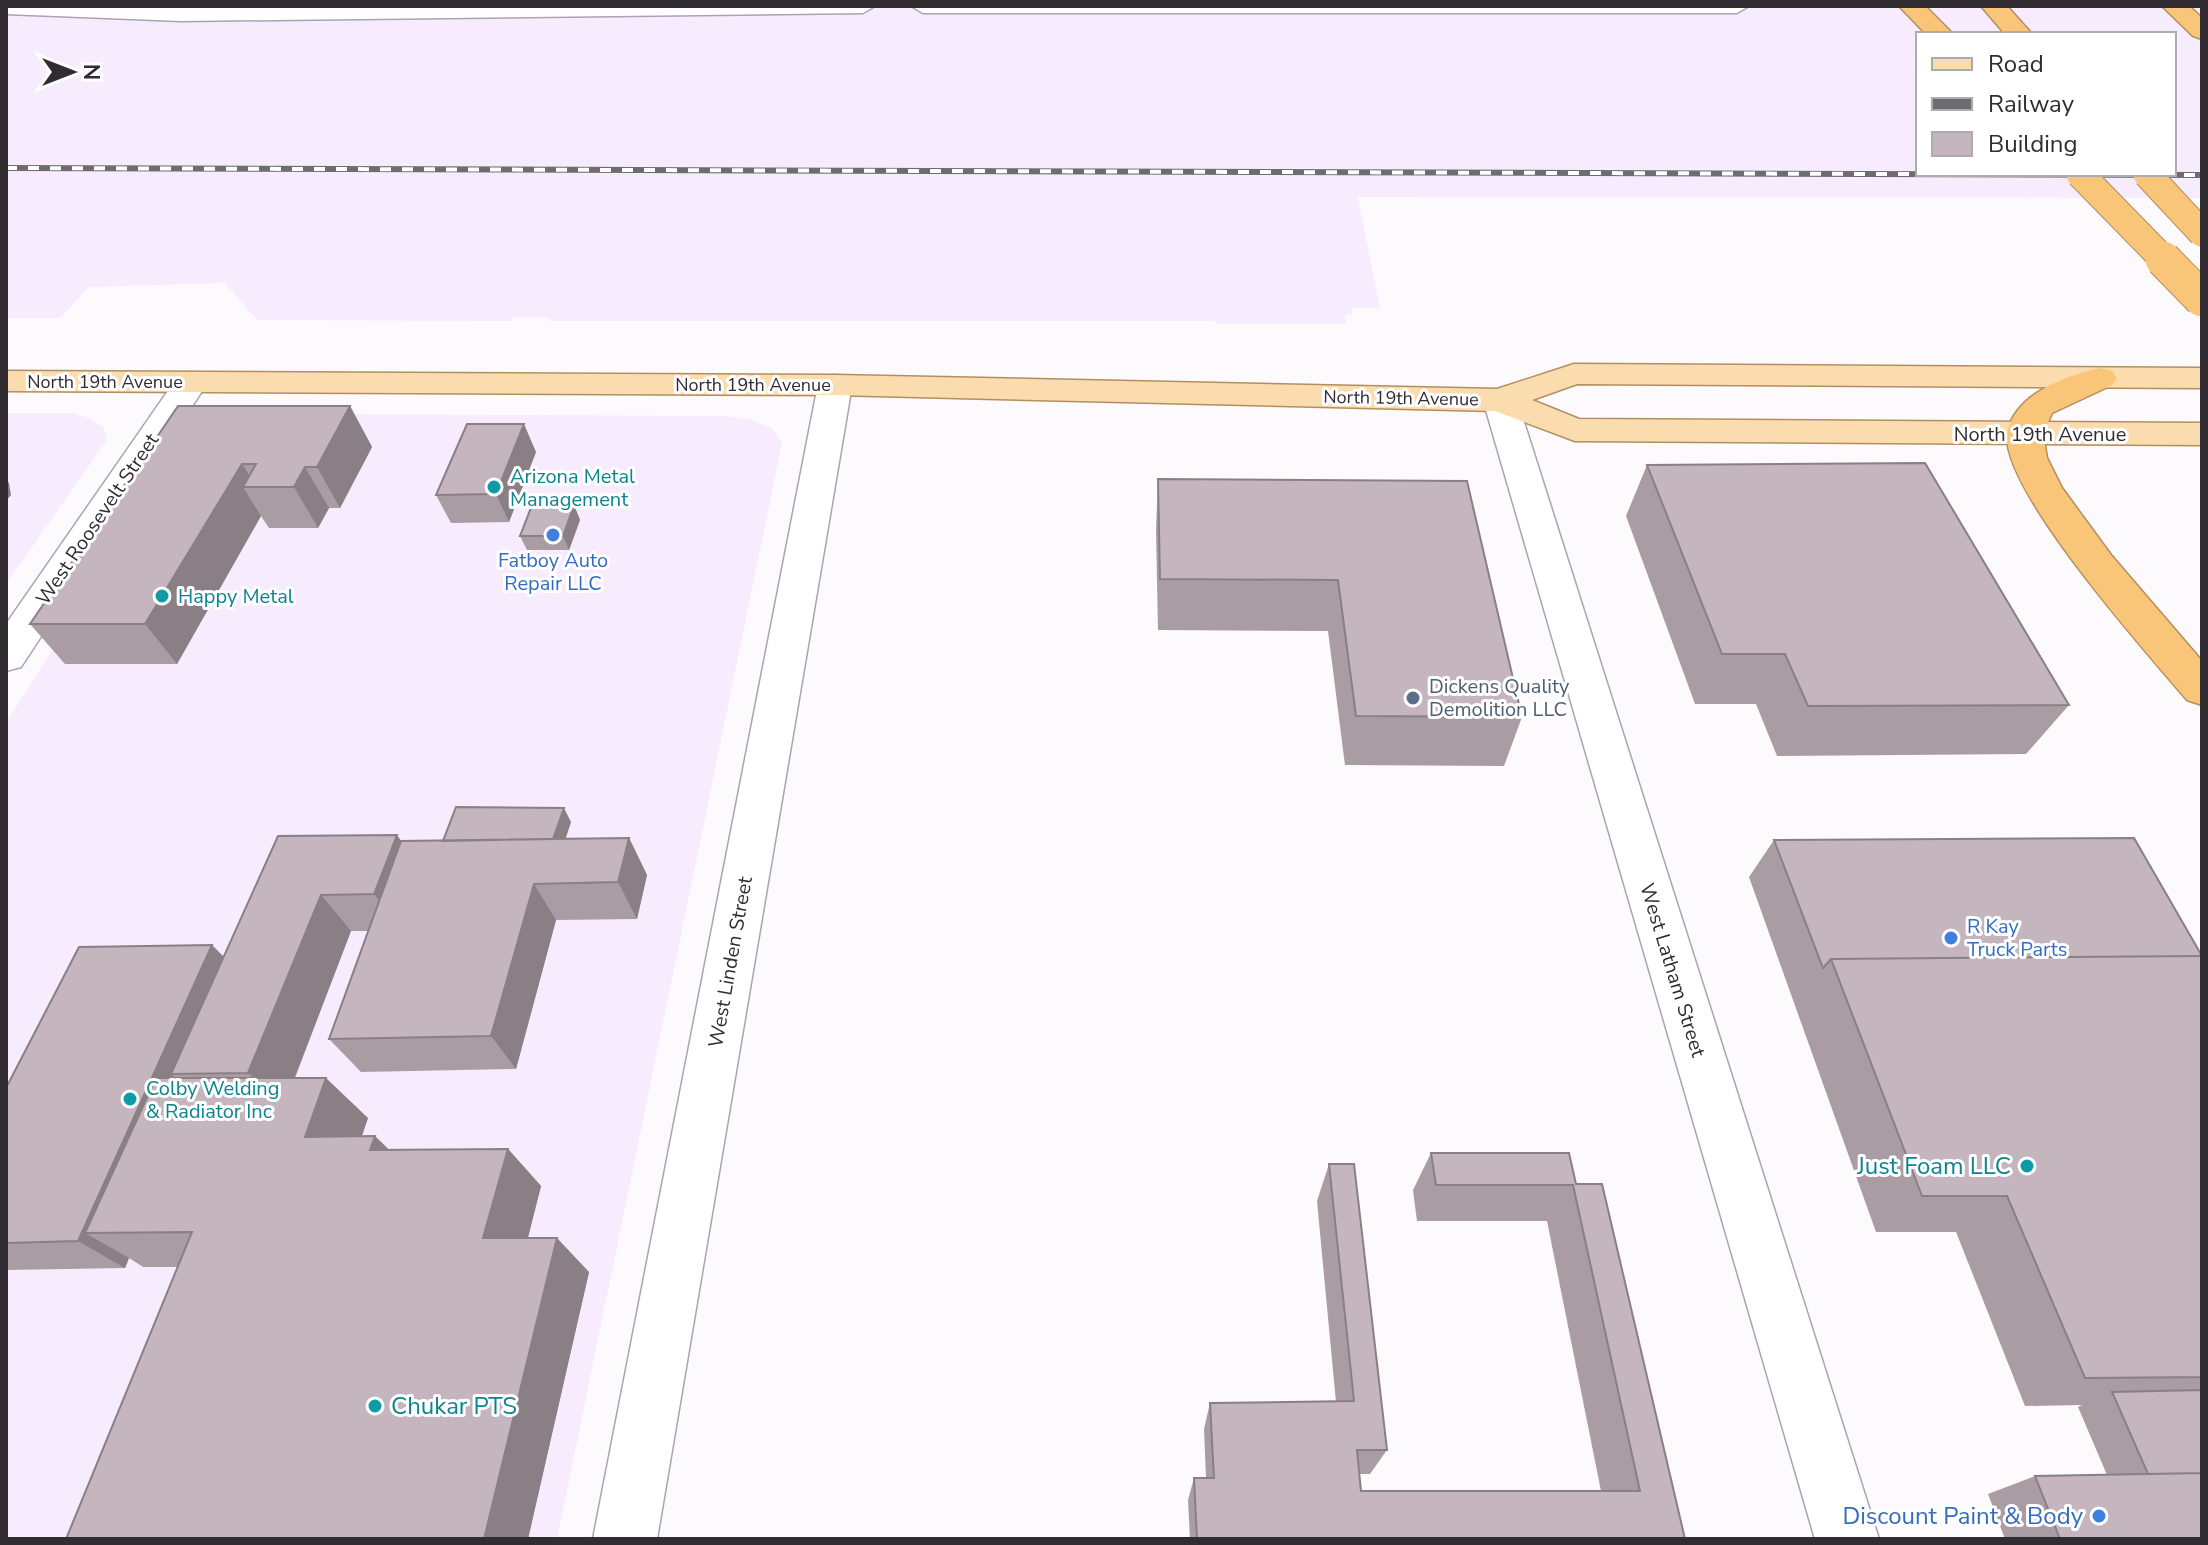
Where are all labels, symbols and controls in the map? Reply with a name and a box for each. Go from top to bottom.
north arrow [32,32,112,112]
legend [1916,32,2176,176]
text: Road [1988,48,2044,80]
text: N [76,64,106,80]
text: Railway [1988,88,2075,120]
text: Building [1988,128,2078,160]
street label: North 19th Avenue [27,370,183,394]
street label: North 19th Avenue [675,373,831,397]
street label: North 19th Avenue [1323,385,1479,411]
street label: North 19th Avenue [1954,421,2126,448]
street label: West Roosevelt Street [30,427,166,611]
place label: Arizona Metal Management [510,463,635,513]
marker: Arizona Metal Management [485,478,503,496]
marker: Fatboy Auto Repair LLC [544,526,562,544]
place label: Fatboy Auto Repair LLC [498,547,608,597]
place label: Happy Metal [178,583,294,610]
marker: Happy Metal [153,587,171,605]
place label: Dickens Quality Demolition LLC [1429,673,1570,723]
marker: Dickens Quality Demolition LLC [1404,689,1422,707]
street label: West Linden Street [702,873,759,1050]
street label: West Latham Street [1633,880,1712,1061]
place label: R Kay Truck Parts [1967,913,2067,963]
marker: R Kay Truck Parts [1942,929,1960,947]
place label: Colby Welding & Radiator Inc [146,1075,279,1125]
marker: Colby Welding & Radiator Inc [121,1090,139,1108]
place label: Just Foam LLC [1856,1150,2011,1182]
marker: Just Foam LLC [2018,1157,2036,1175]
place label: Chukar PTS [391,1390,517,1422]
marker: Chukar PTS [366,1397,384,1415]
place label: Discount Paint & Body [1842,1500,2084,1532]
marker: Discount Paint & Body [2090,1507,2108,1525]

